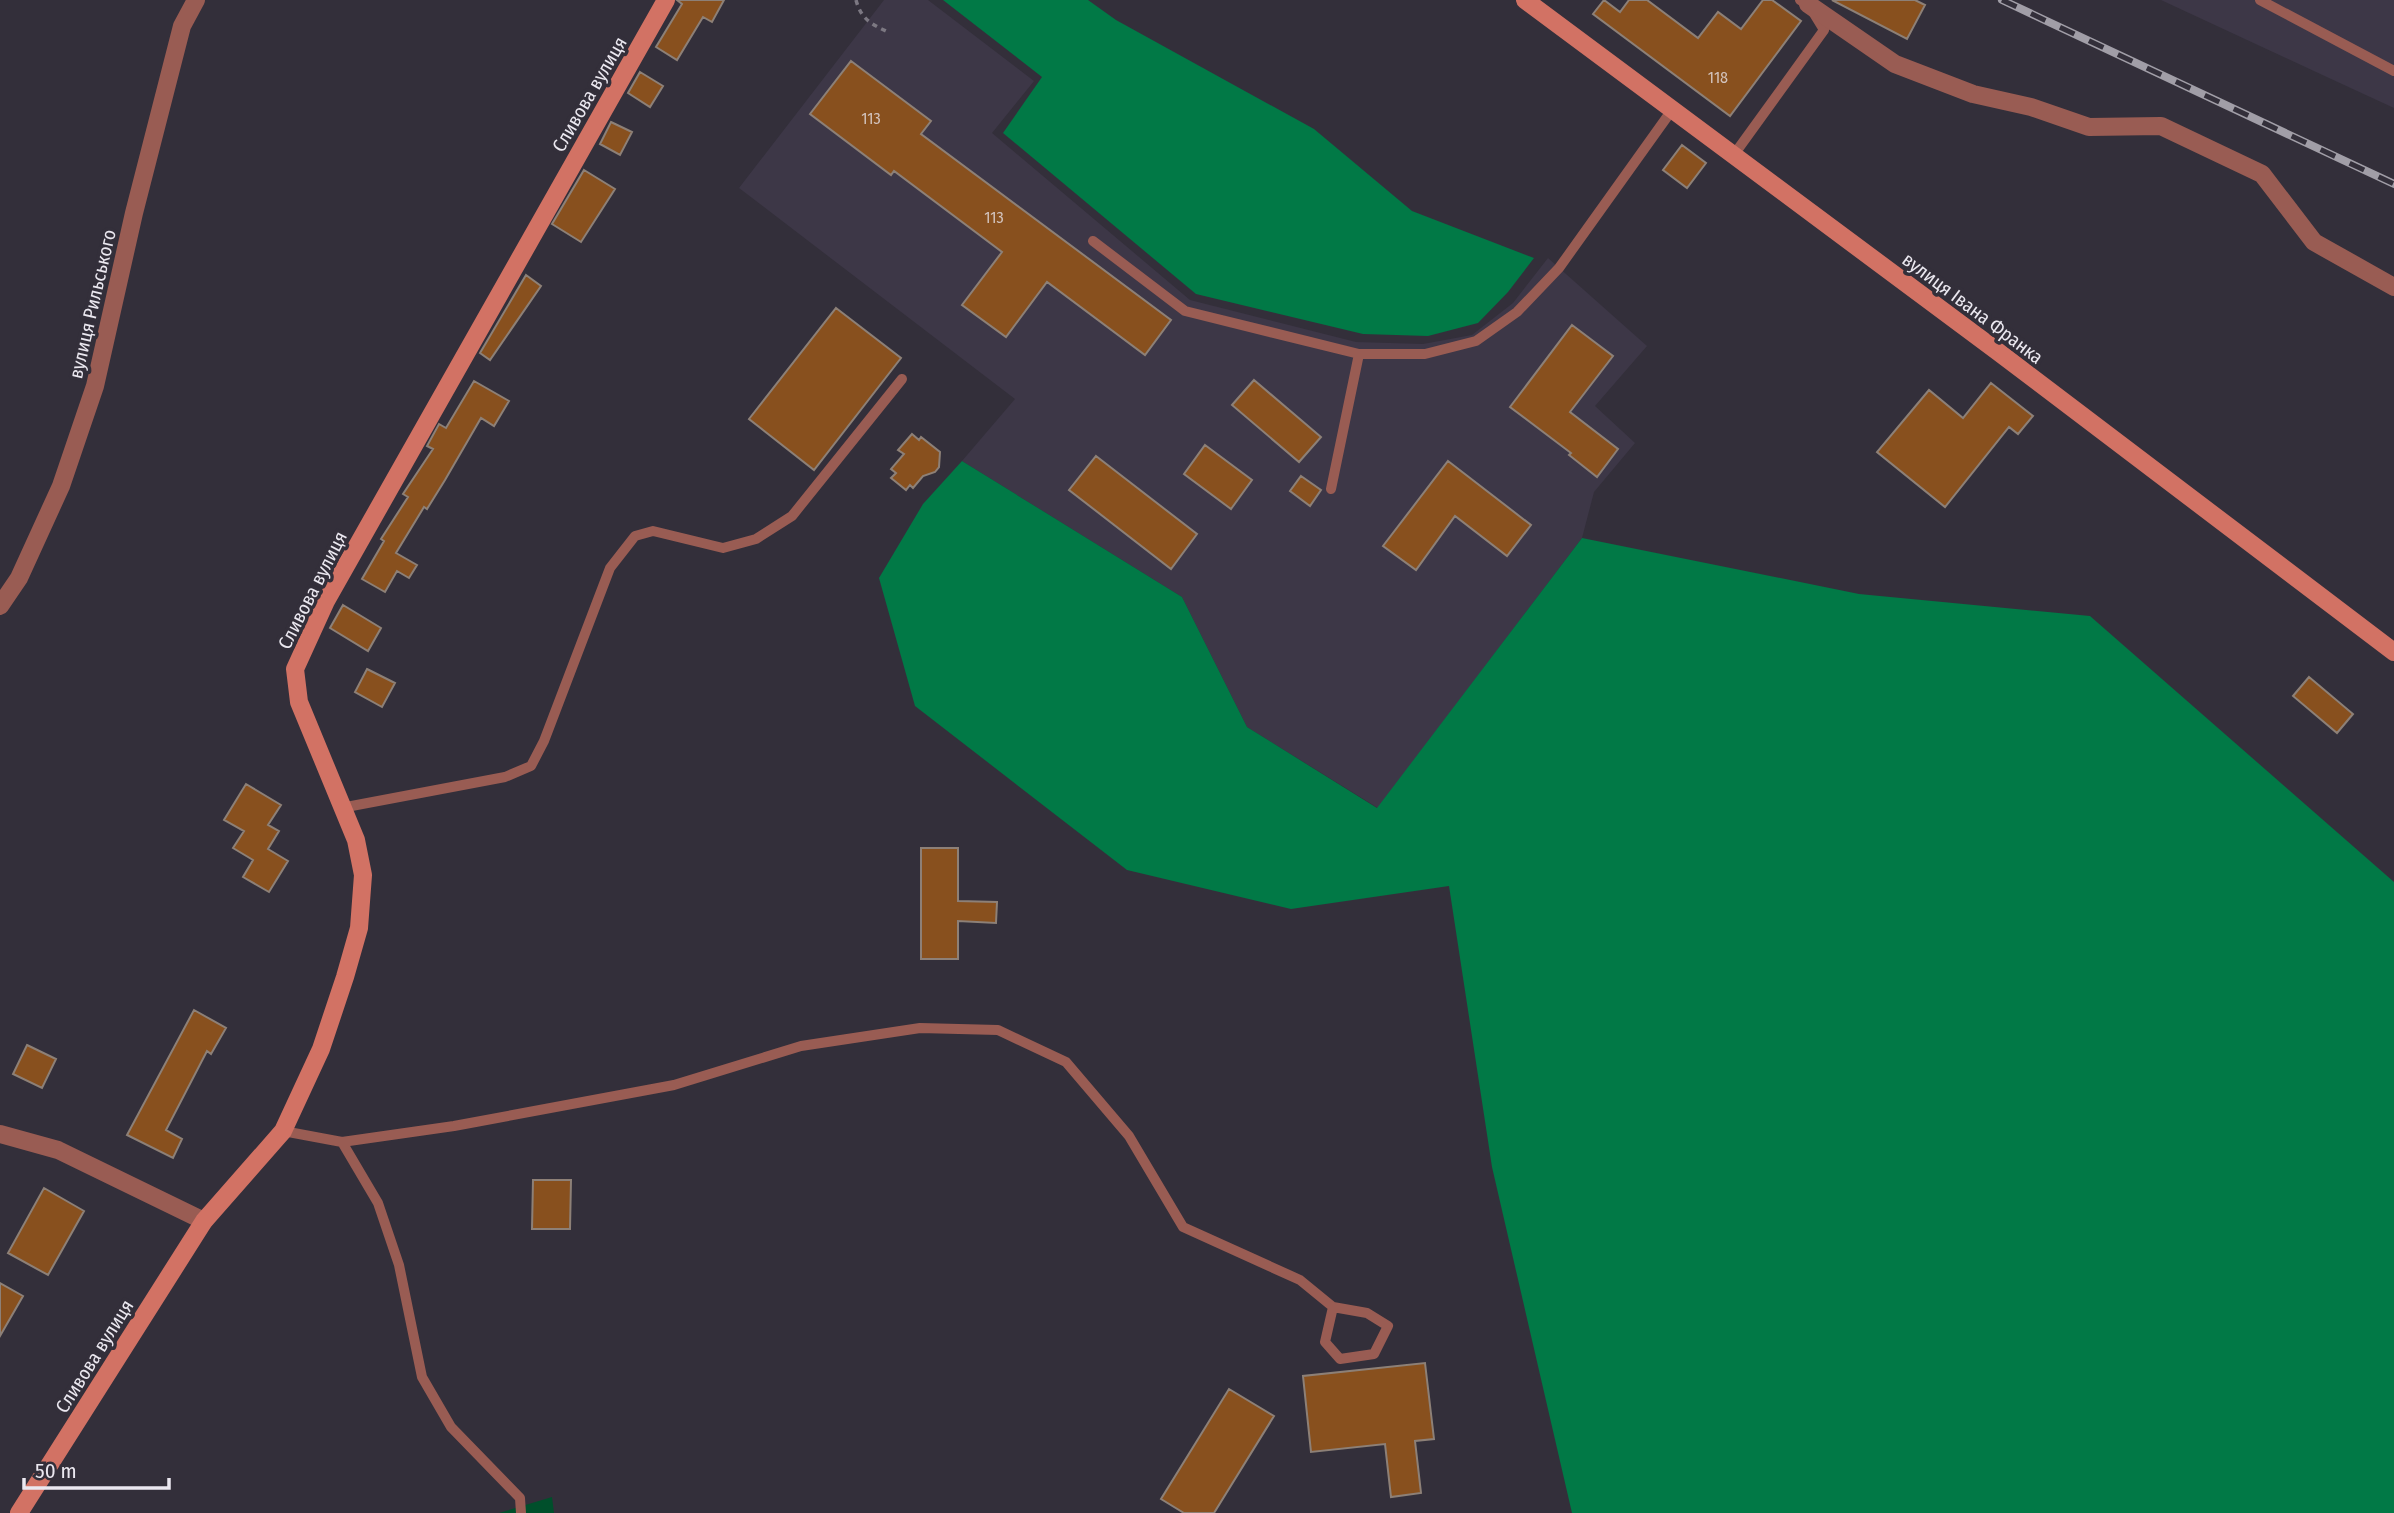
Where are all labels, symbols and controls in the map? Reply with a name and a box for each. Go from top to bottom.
street label: Сливова вулиця [547,33,632,156]
house number: 118 [1708,68,1728,87]
house number: 113 [861,109,881,128]
house number: 113 [984,208,1004,227]
street label: вулиця Рильського [64,227,121,381]
street label: вулиця Івана Франка [1898,248,2048,369]
street label: Сливова вулиця [273,527,352,653]
street label: Сливова вулиця [50,1295,138,1417]
scale bar [24,1446,170,1490]
text: 50 m [35,1458,77,1484]

